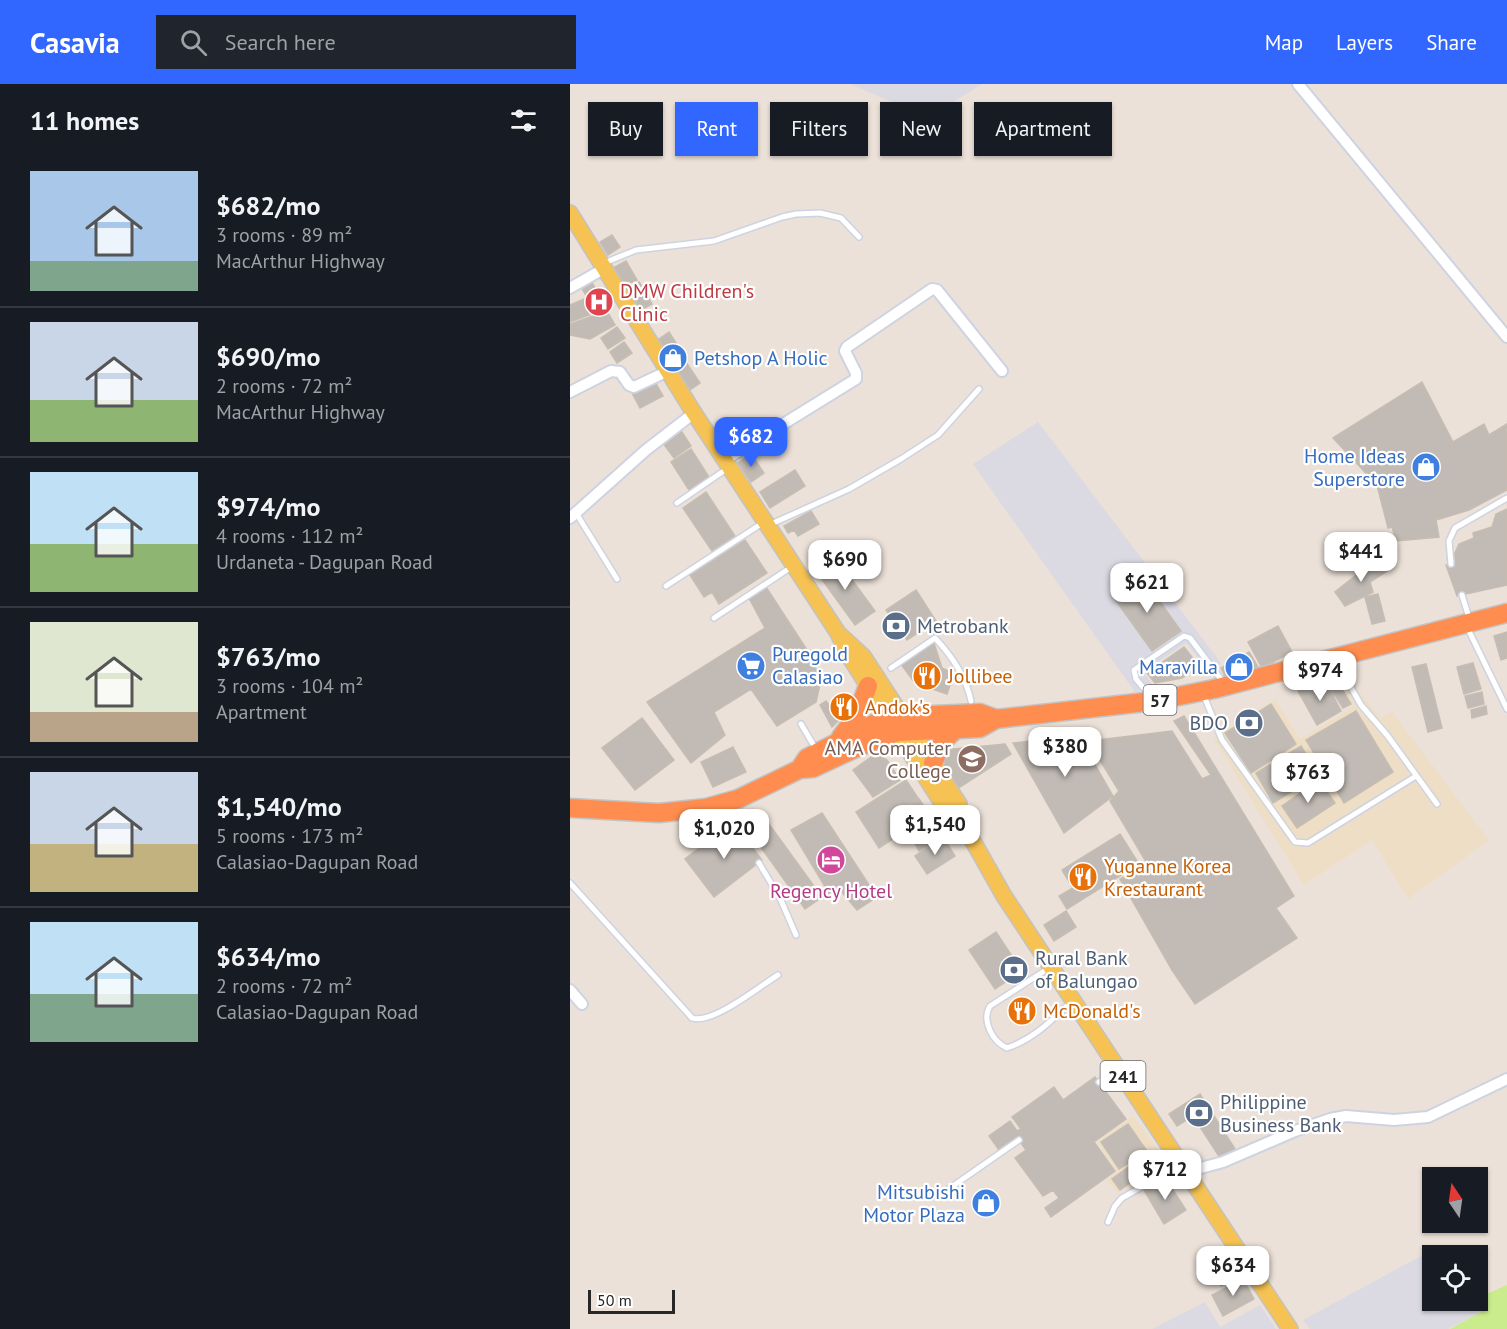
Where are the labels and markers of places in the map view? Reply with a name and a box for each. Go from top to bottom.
place label: DMW Children's Clinic [620,278,754,327]
hospital icon: DMW Children's Clinic [583,286,615,318]
shop icon: Petshop A Holic [657,342,689,374]
place label: Petshop A Holic [694,345,828,371]
pin: $682 [715,417,787,468]
place label: Home Ideas Superstore [1304,443,1405,492]
shop icon: Home Ideas Superstore [1410,451,1442,483]
pin: $441 [1325,532,1397,583]
pin: $690 [809,540,881,591]
pin: $621 [1111,563,1183,614]
bank icon: Metrobank [880,610,912,642]
place label: Metrobank [917,613,1009,639]
place label: Puregold Calasiao [772,641,848,690]
supermarket icon: Puregold Calasiao [735,650,767,682]
shop icon: Maravilla [1223,651,1255,683]
pin: $974 [1284,651,1356,702]
place label: Maravilla [1139,654,1218,680]
restaurant icon: Jollibee [911,660,943,692]
place label: Jollibee [947,663,1012,689]
restaurant icon: Andok's [828,691,860,723]
place label: Andok's [865,694,930,720]
bank icon: BDO [1233,707,1265,739]
place label: BDO [1190,710,1228,736]
pin: $380 [1029,727,1101,778]
place label: AMA Computer College [824,735,951,784]
school or university icon: AMA Computer College [956,743,988,775]
pin: $763 [1272,753,1344,804]
pin: $1,540 [886,805,984,856]
pin: $1,020 [675,809,773,860]
hotel icon: Regency Hotel [815,844,847,876]
place label: Yuganne Korea Krestaurant [1104,853,1231,902]
restaurant icon: Yuganne Korea Krestaurant [1067,861,1099,893]
place label: Regency Hotel [770,878,892,904]
place label: Rural Bank of Balungao [1035,945,1138,994]
bank icon: Rural Bank of Balungao [998,954,1030,986]
restaurant icon: McDonald's [1006,995,1038,1027]
place label: McDonald's [1043,998,1141,1024]
place label: Philippine Business Bank [1220,1089,1342,1138]
bank icon: Philippine Business Bank [1183,1097,1215,1129]
pin: $712 [1129,1150,1201,1201]
place label: Mitsubishi Motor Plaza [863,1179,965,1228]
shop icon: Mitsubishi Motor Plaza [970,1187,1002,1219]
pin: $634 [1197,1246,1269,1297]

